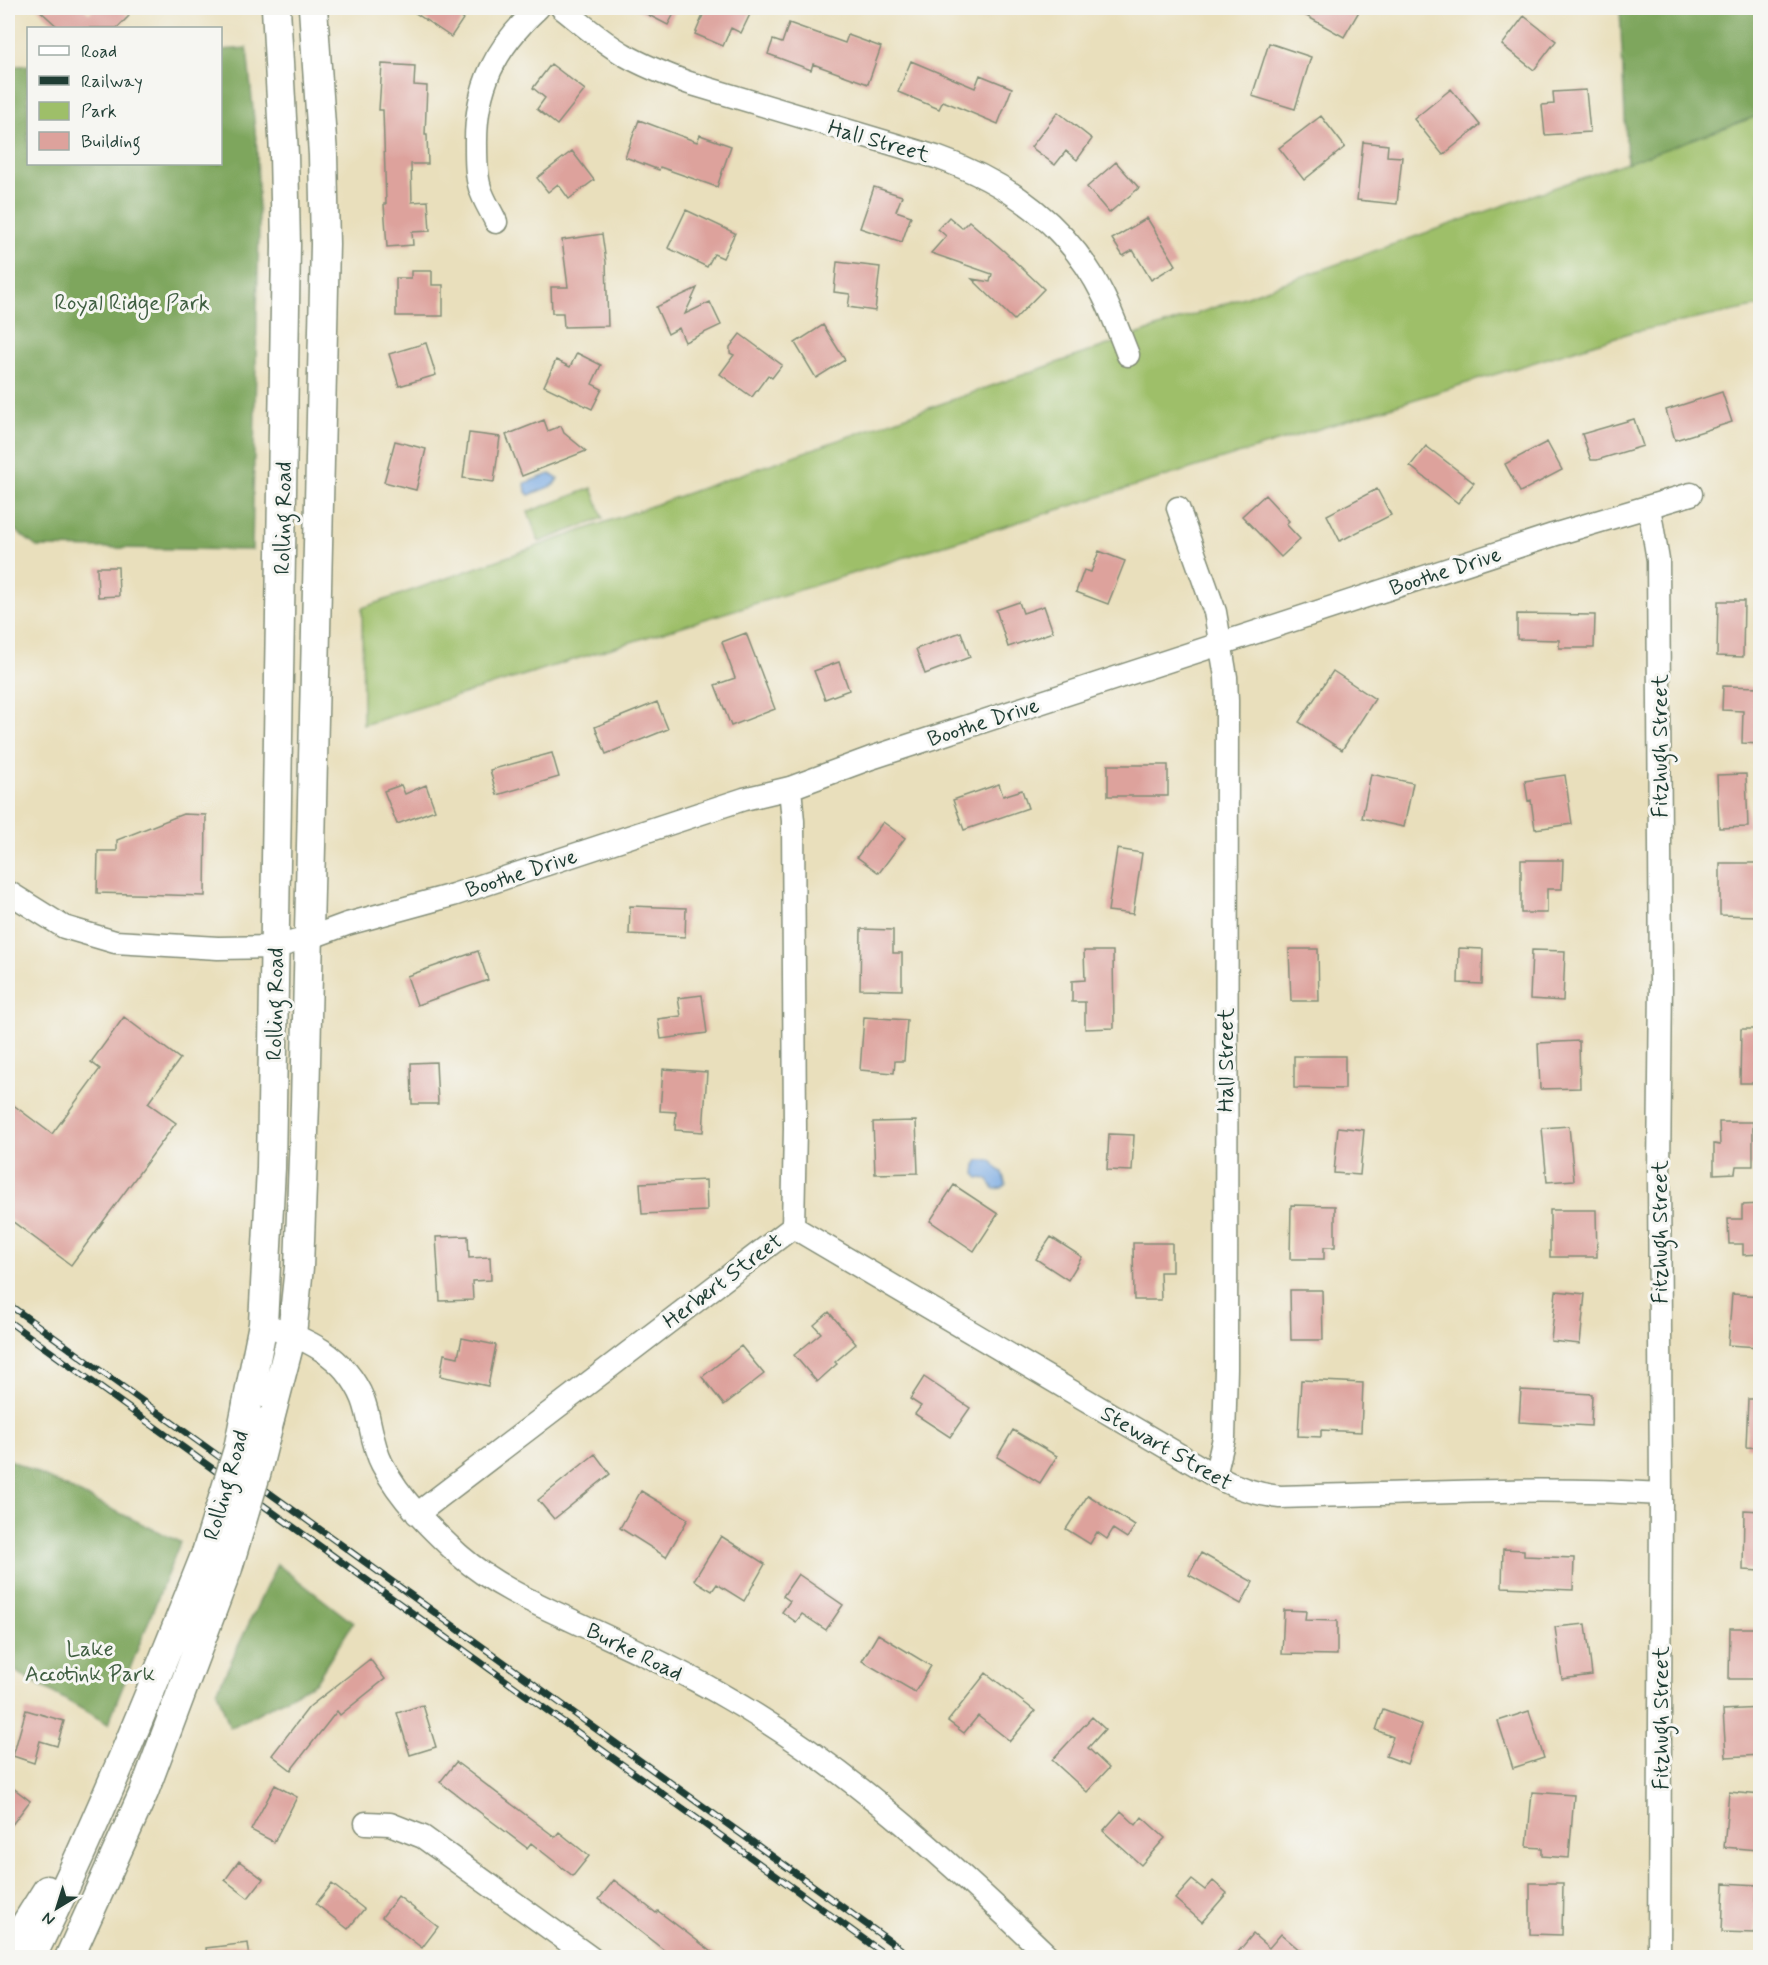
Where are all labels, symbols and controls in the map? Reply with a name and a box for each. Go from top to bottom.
legend [27,27,222,165]
text: Road [81,40,117,64]
text: Railway [81,70,143,94]
text: Park [81,100,117,124]
street label: Hall Street [824,114,933,170]
text: Building [81,130,141,156]
park label: Royal Ridge Park [54,290,210,321]
street label: Rolling Road [269,461,302,575]
street label: Boothe Drive [1386,541,1505,603]
street label: Fitzhugh Street [1647,674,1678,818]
street label: Boothe Drive [924,692,1043,754]
street label: Boothe Drive [462,843,581,905]
street label: Rolling Road [261,947,294,1061]
street label: Hall Street [1213,1008,1241,1112]
street label: Fitzhugh Street [1647,1160,1678,1304]
street label: Herbert Street [658,1227,789,1336]
street label: Stewart Street [1095,1400,1237,1498]
street label: Rolling Road [198,1427,259,1545]
street label: Burke Road [581,1617,687,1688]
park label: Lake Accotink Park [25,1636,155,1689]
street label: Fitzhugh Street [1648,1646,1679,1790]
north arrow [27,1878,87,1938]
text: N [38,1907,59,1930]

